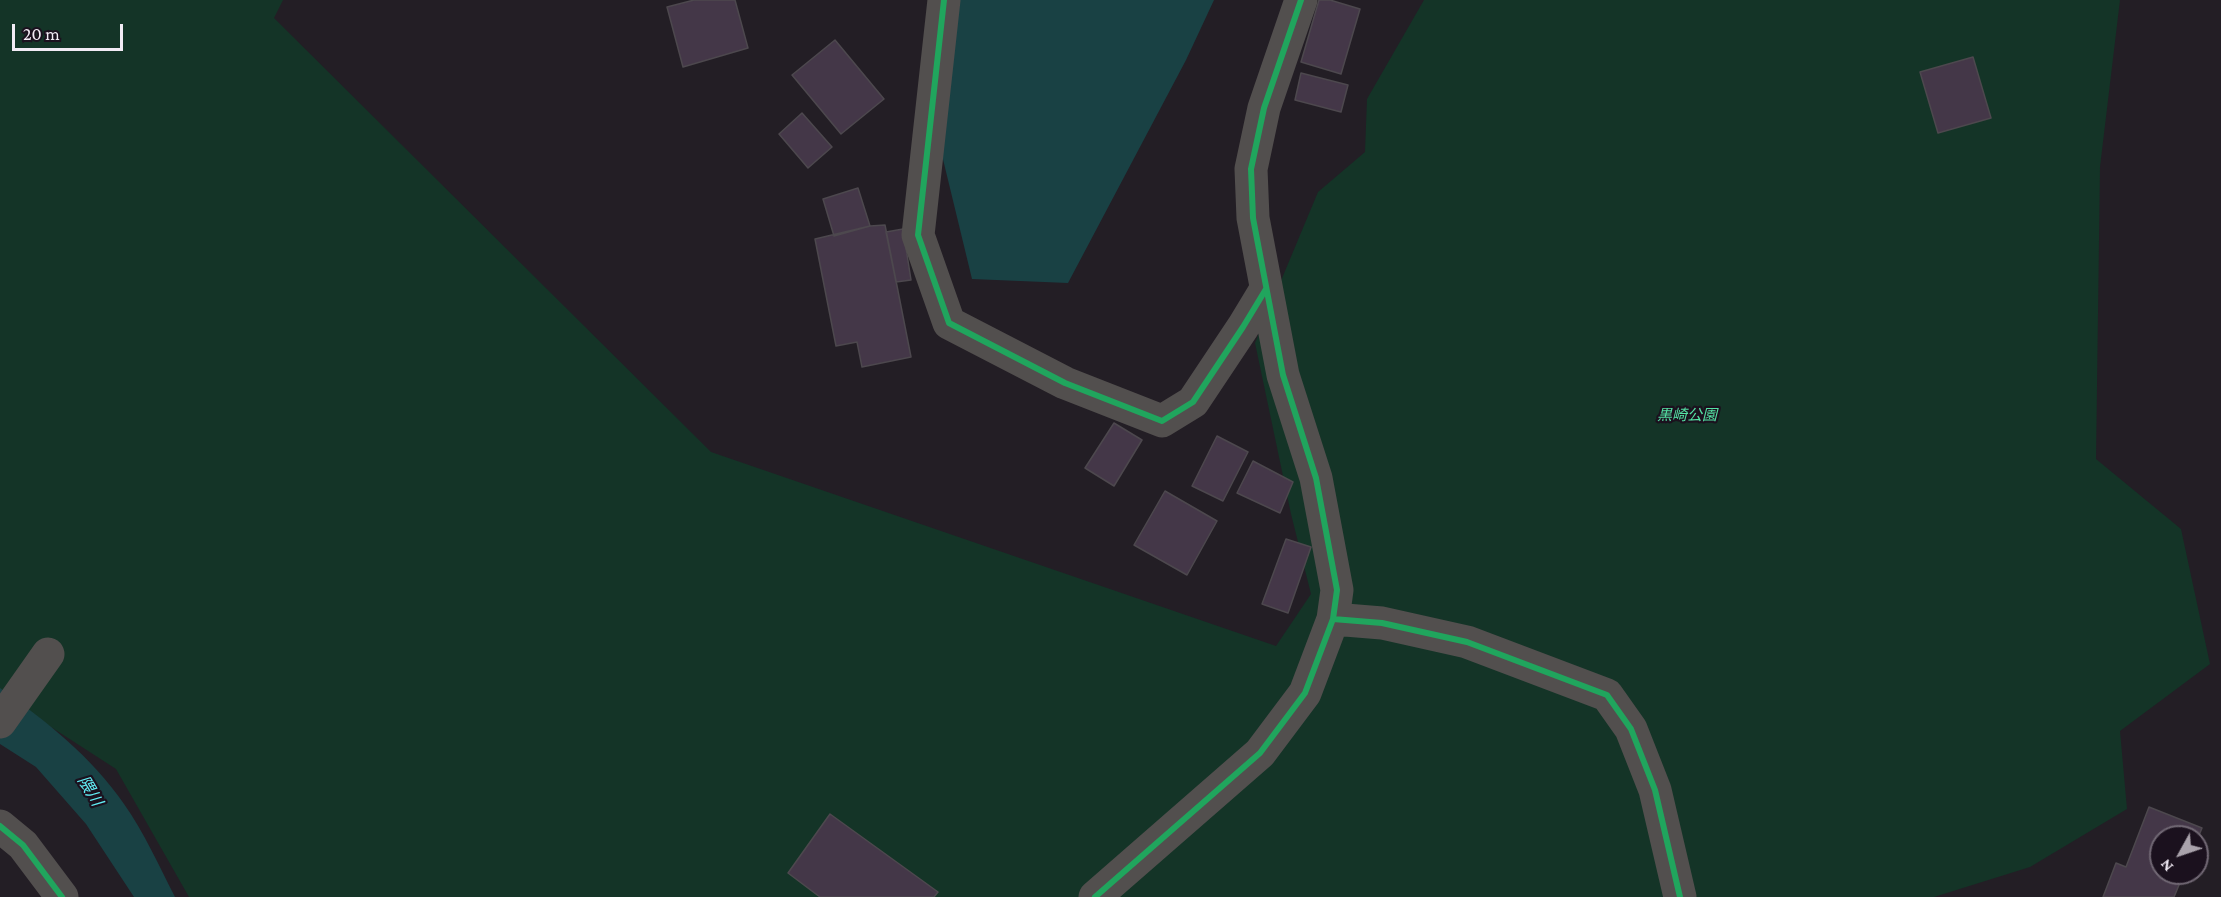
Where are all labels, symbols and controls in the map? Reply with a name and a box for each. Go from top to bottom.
scale bar [15,12,126,50]
text: 20 m [23,24,60,44]
park label: 黒崎公園 [1657,406,1717,424]
water label: 隈川 [74,772,106,810]
north arrow [2149,825,2209,885]
text: N [2156,856,2176,875]

